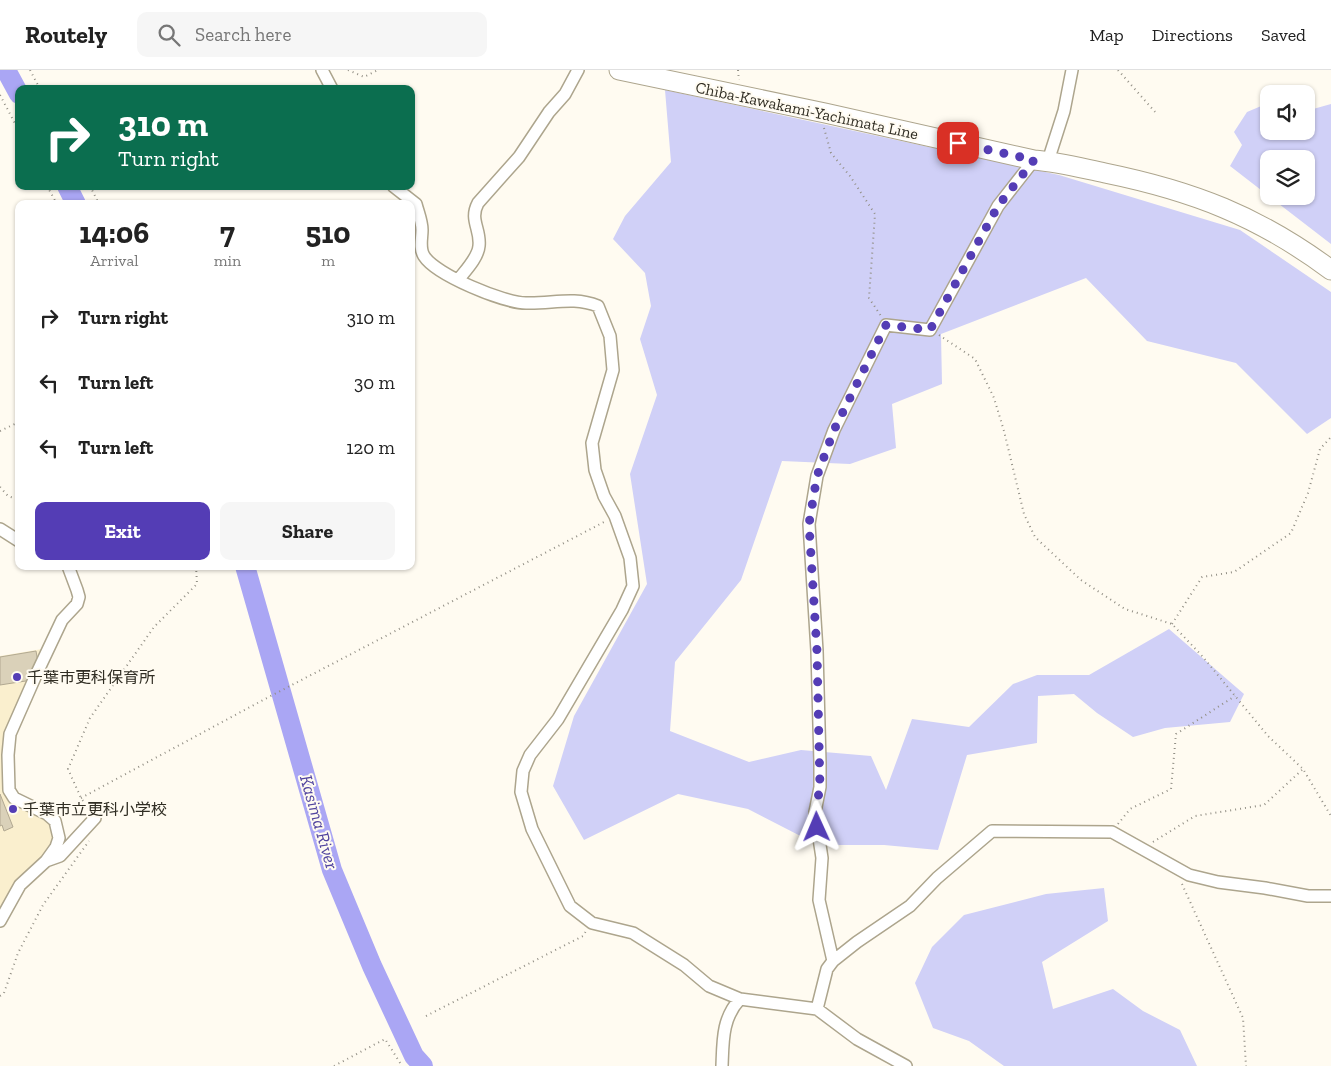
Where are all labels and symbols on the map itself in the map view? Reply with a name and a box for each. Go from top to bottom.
street label: Chiba-Kawakami-Yachimata Line [694,78,920,143]
pin [937,122,979,164]
place label: 千葉市更科保育所 [27,668,155,687]
marker: 千葉市更科保育所 [11,671,23,683]
water label: Kasima River [295,772,343,872]
place label: 千葉市立更科小学校 [23,800,167,819]
position arrow [790,800,842,852]
marker: 千葉市立更科小学校 [7,803,19,815]

